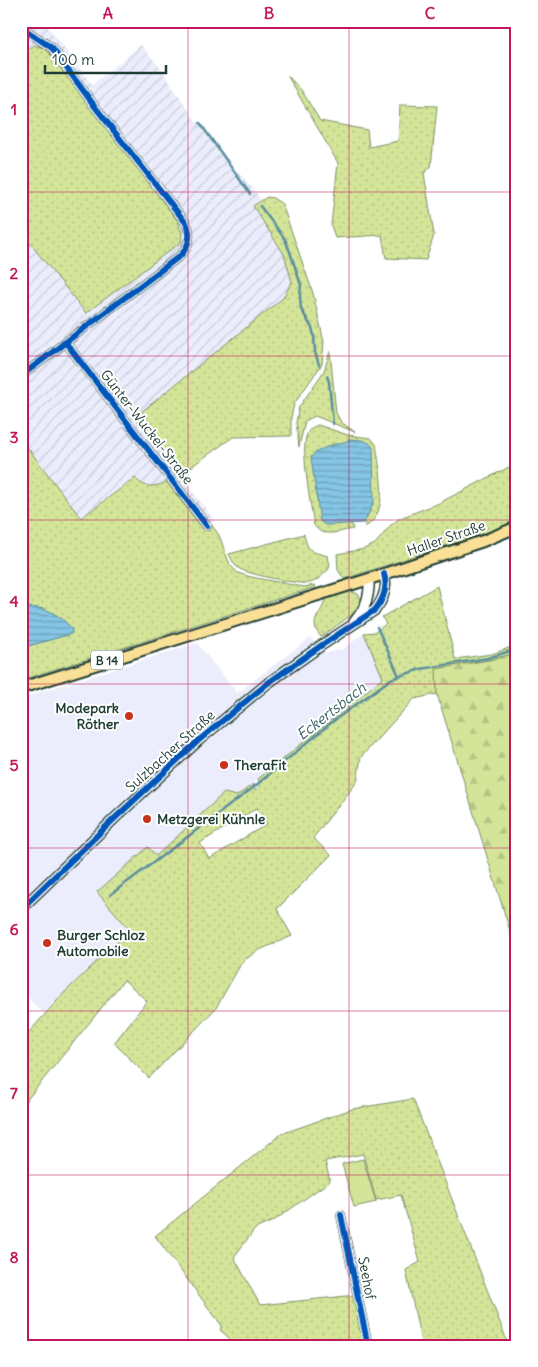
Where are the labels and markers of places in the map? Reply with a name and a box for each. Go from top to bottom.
place label: Modepark Röther [55,699,119,733]
marker: Modepark Röther [123,710,135,722]
place label: TheraFit [234,756,287,774]
marker: TheraFit [218,759,230,771]
place label: Metzgerei Kühnle [157,810,266,828]
marker: Metzgerei Kühnle [141,813,153,825]
place label: Burger Schloz Automobile [57,926,145,960]
marker: Burger Schloz Automobile [41,937,53,949]

